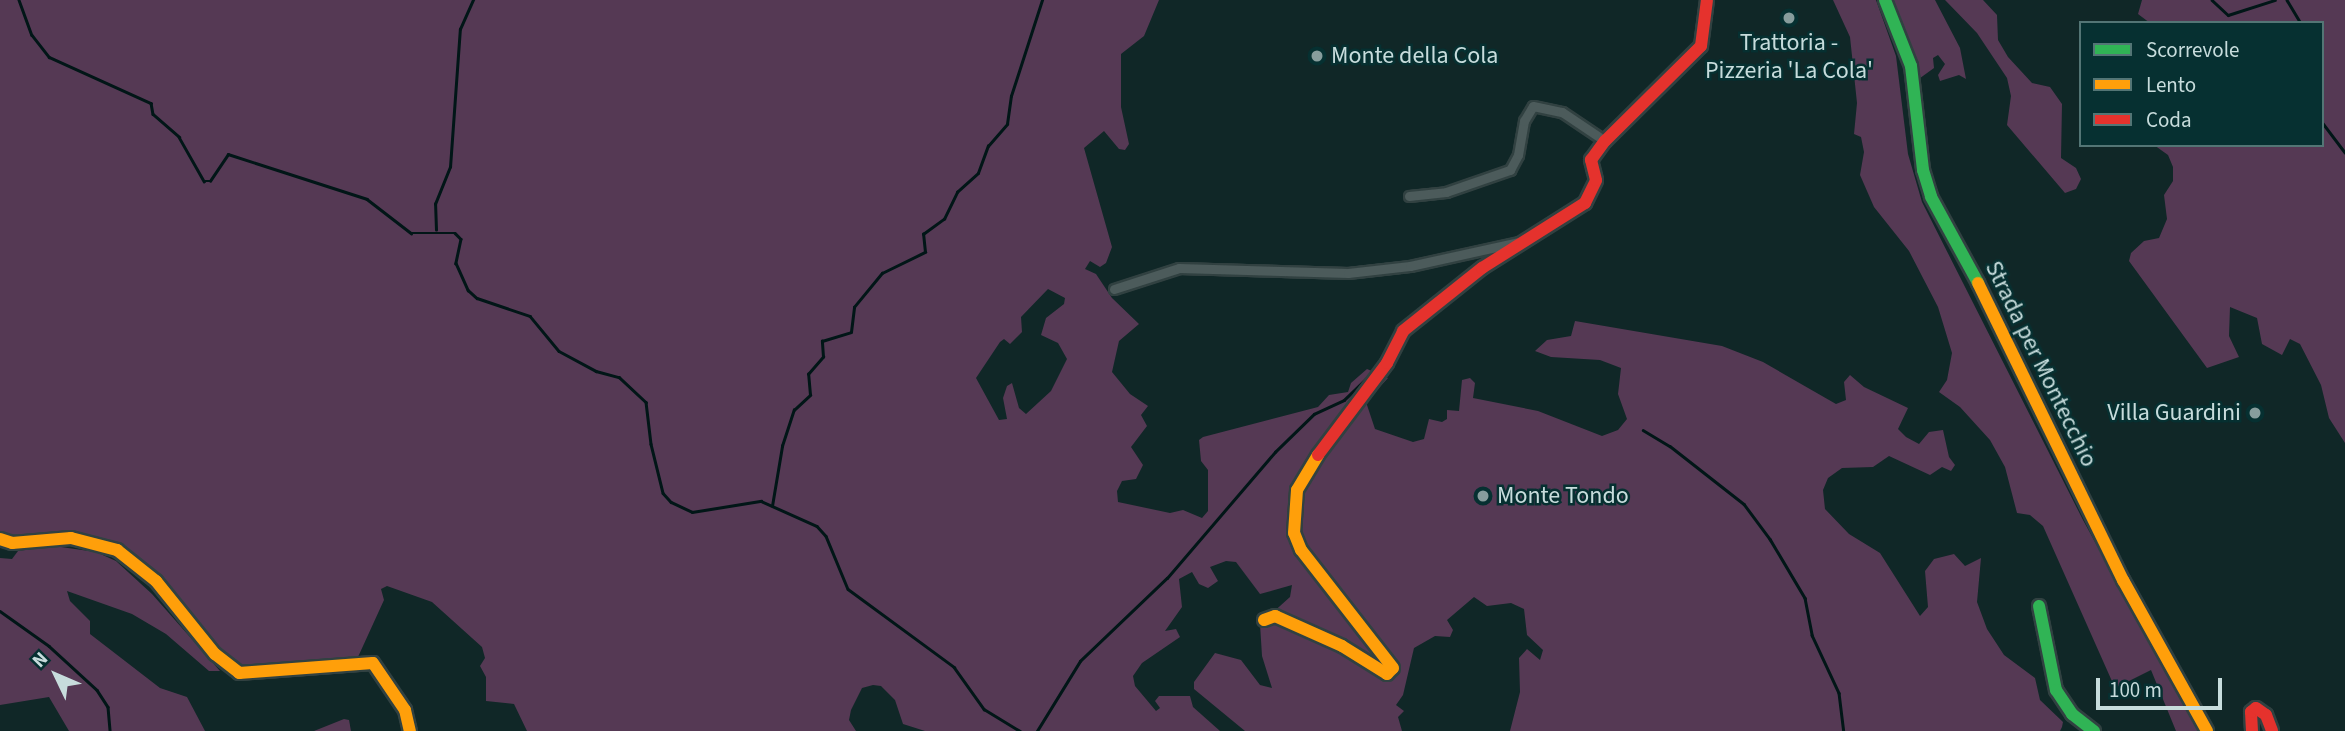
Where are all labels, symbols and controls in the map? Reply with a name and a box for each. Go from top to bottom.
marker: Trattoria - Pizzeria 'La Cola' [1781,10,1797,26]
legend [2079,21,2324,147]
place label: Trattoria - Pizzeria 'La Cola' [1705,29,1873,85]
text: Scorrevole [2146,35,2240,65]
place label: Monte della Cola [1331,42,1498,70]
marker: Monte della Cola [1309,48,1325,64]
text: Lento [2146,70,2196,100]
text: Coda [2146,105,2192,135]
street label: Strada per Montecchio [1979,256,2103,472]
place label: Villa Guardini [2107,399,2241,427]
marker: Villa Guardini [2247,405,2263,421]
place label: Monte Tondo [1497,482,1629,510]
marker: Monte Tondo [1475,488,1491,504]
north arrow [21,640,91,710]
text: N [26,646,55,674]
scale bar [2100,664,2226,708]
text: 100 m [2109,675,2162,705]

